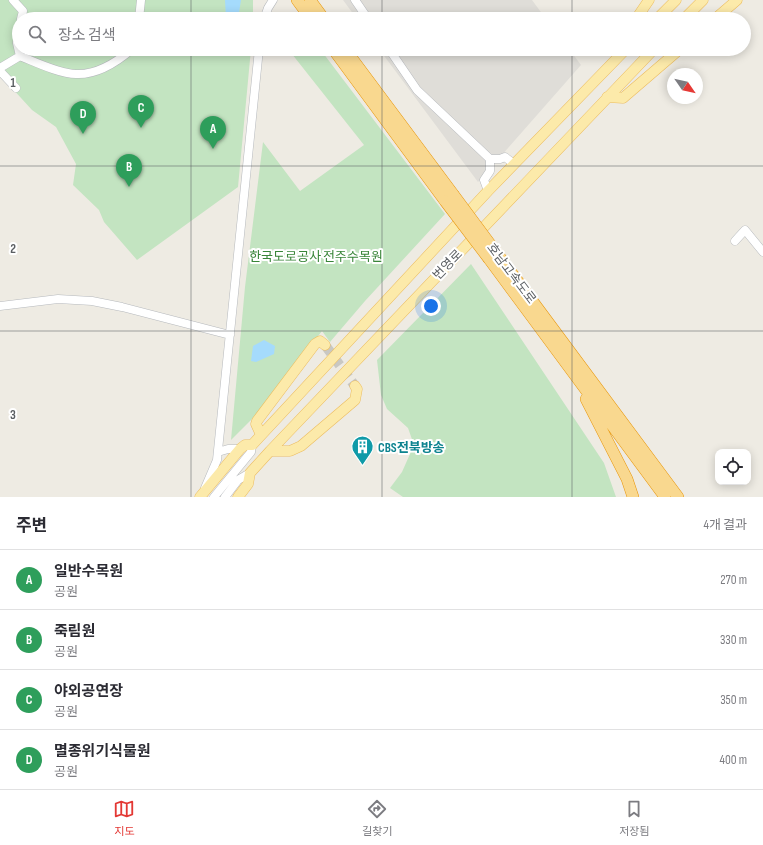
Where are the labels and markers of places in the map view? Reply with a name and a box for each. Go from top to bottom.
pin: C [128,95,154,128]
pin: D [70,101,96,134]
pin: A [200,116,226,149]
pin: B [116,154,142,187]
building icon: CBS전북방송 [350,434,376,467]
place label: CBS전북방송 [378,440,445,456]

